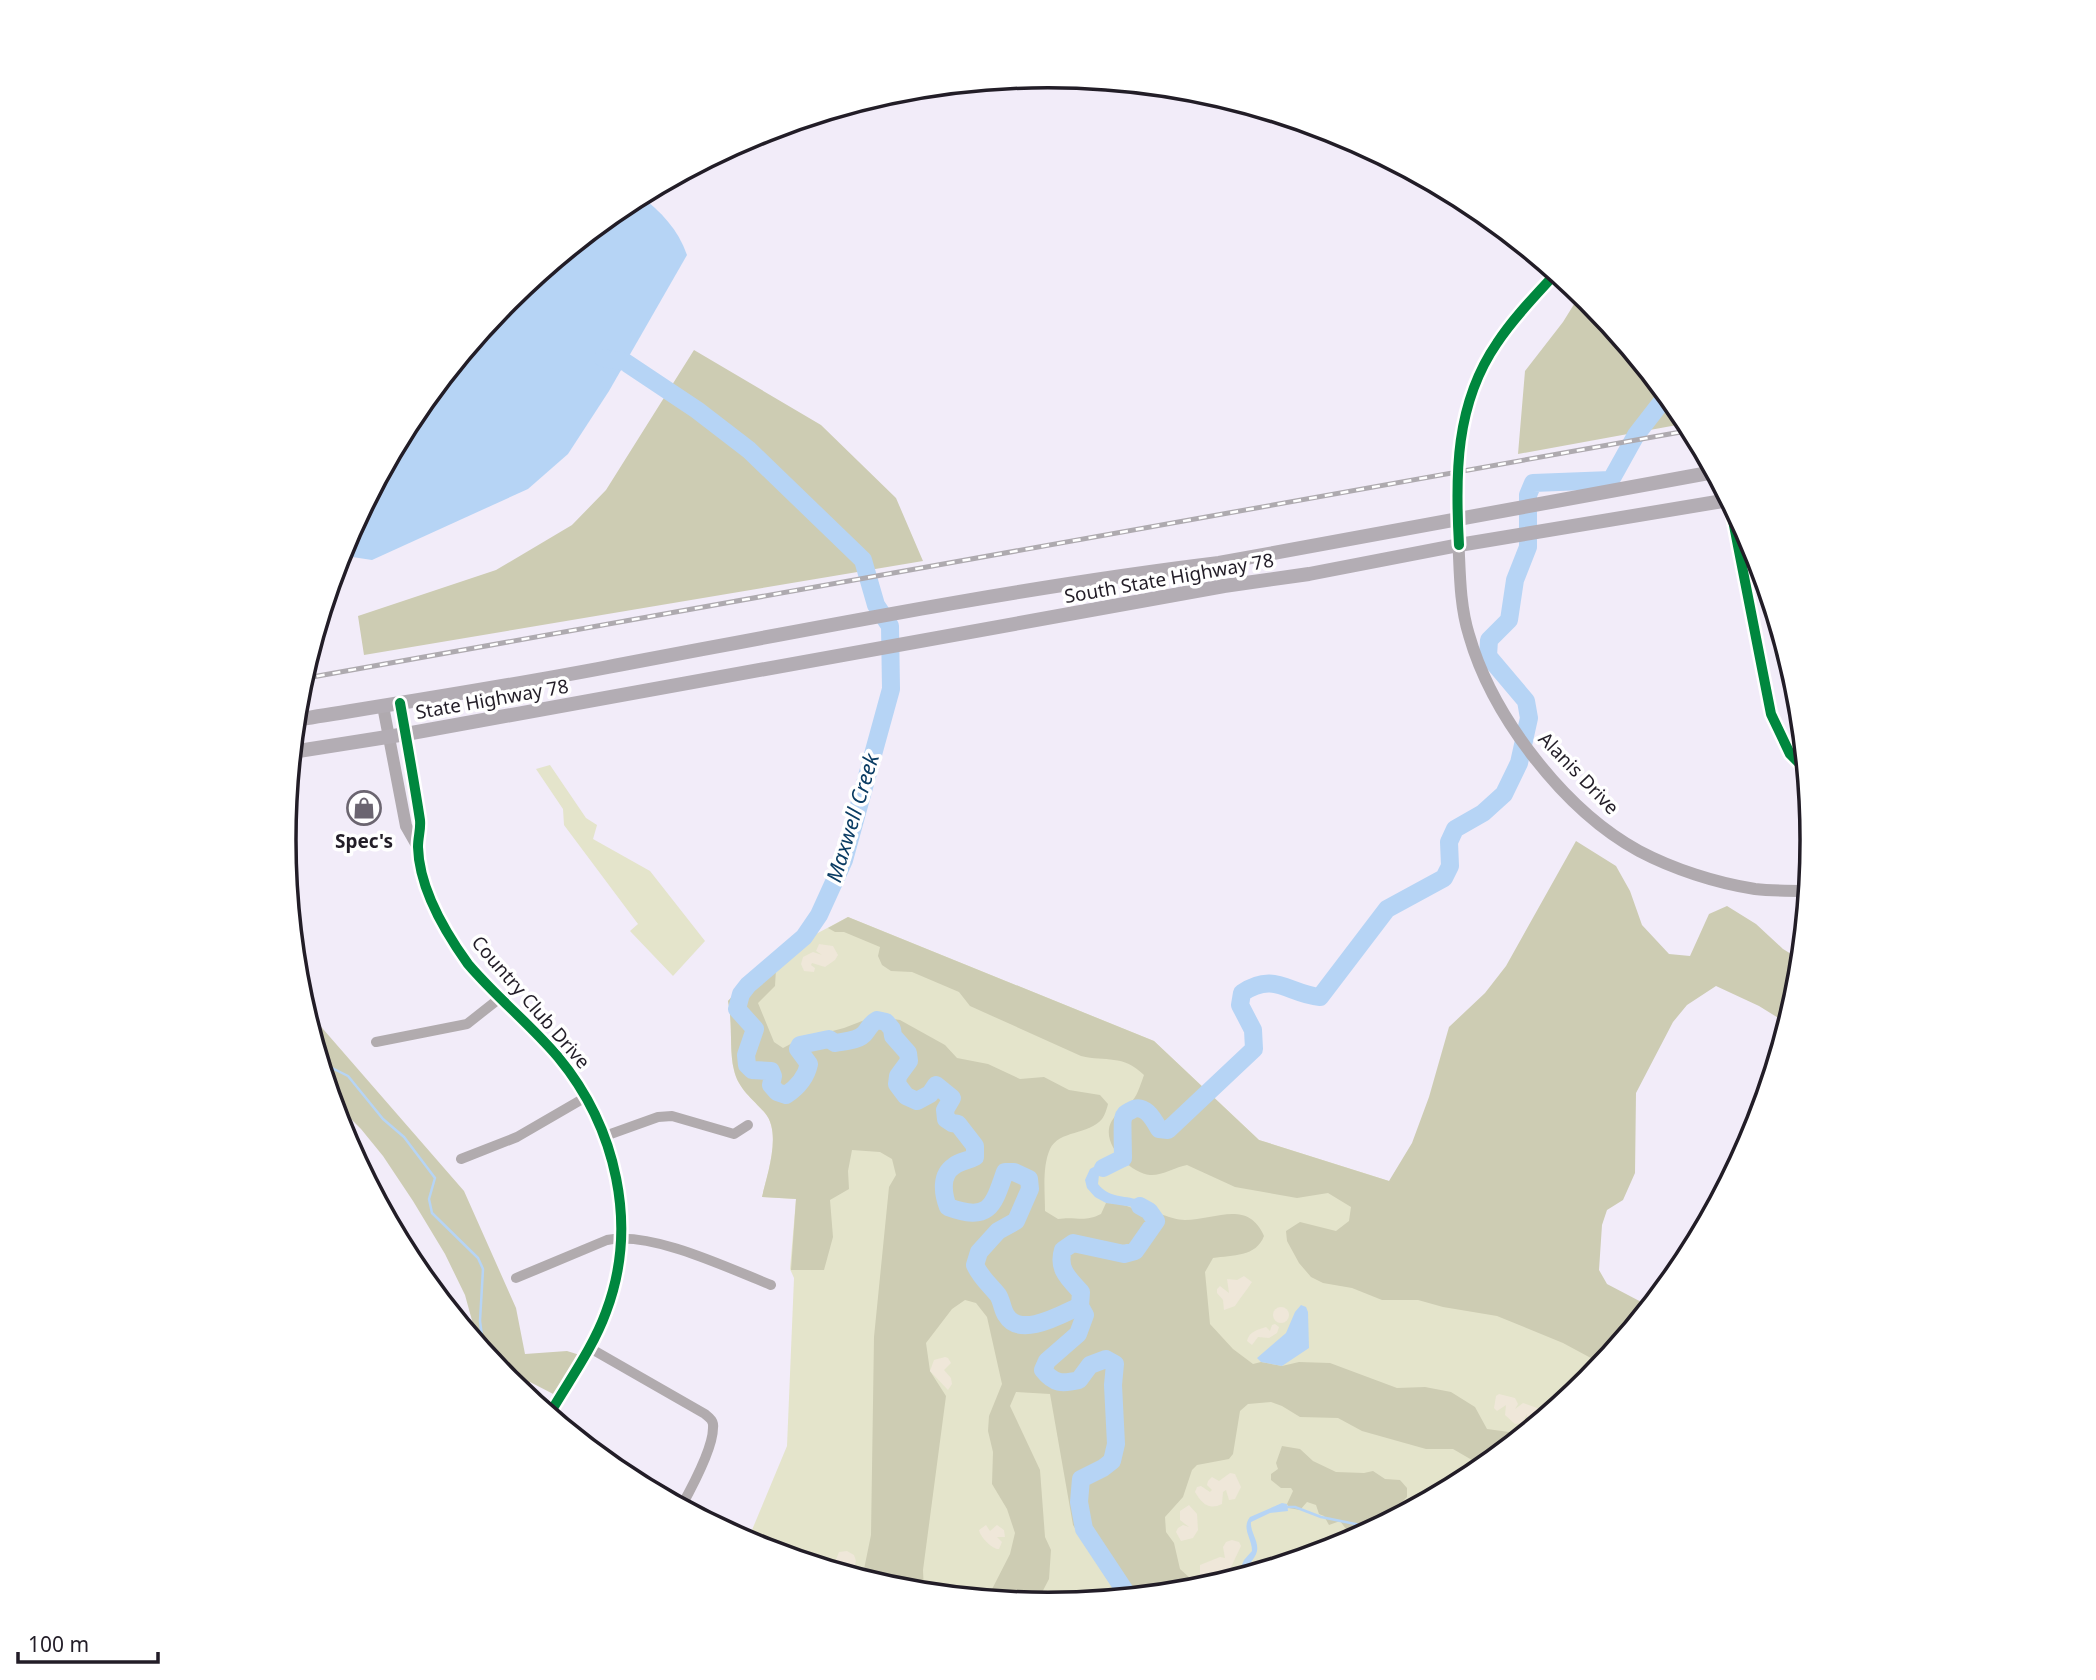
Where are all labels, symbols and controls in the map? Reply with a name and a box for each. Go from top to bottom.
street label: South State Highway 78 [1062,547,1276,609]
street label: State Highway 78 [413,673,571,725]
street label: Alanis Drive [1533,726,1625,820]
water label: Maxwell Creek [819,748,885,886]
shop icon: Spec's [345,789,383,827]
place label: Spec's [335,828,393,854]
street label: Country Club Drive [466,930,596,1074]
scale bar [18,1620,158,1664]
text: 100 m [28,1630,89,1658]

